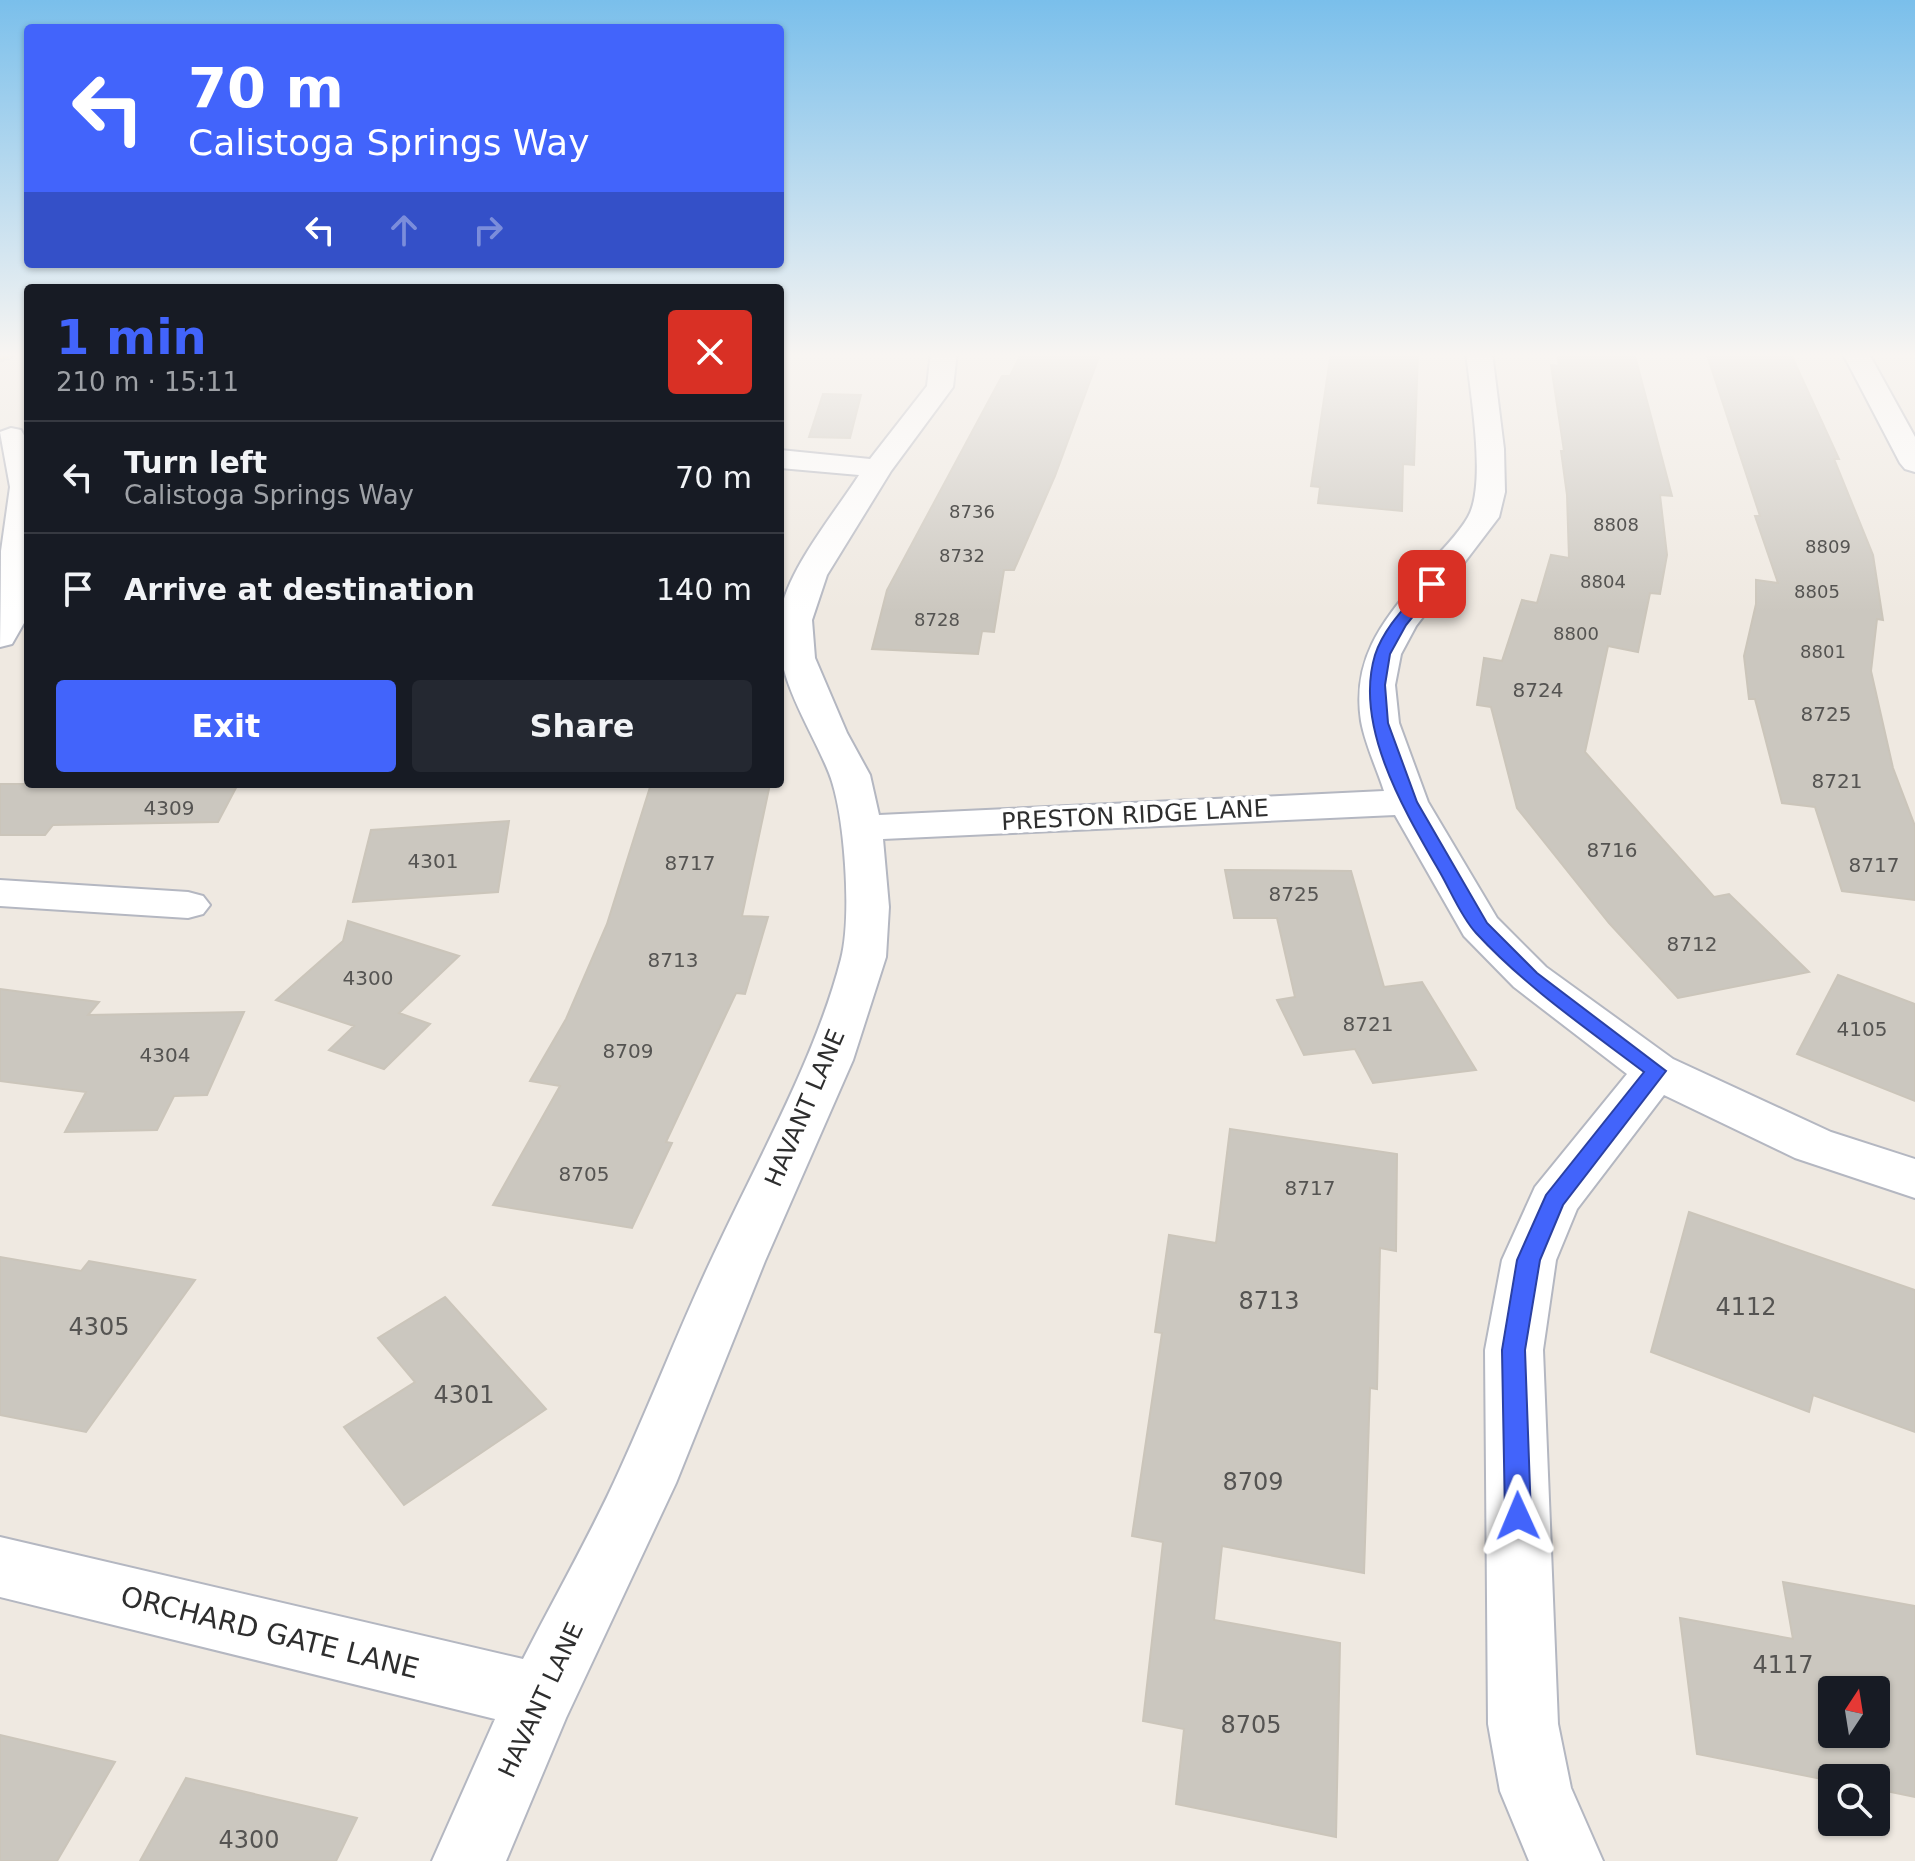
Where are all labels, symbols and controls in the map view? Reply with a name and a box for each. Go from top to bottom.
text: 70 m [188,55,344,120]
icon: left [56,56,160,160]
text: Calistoga Springs Way [188,122,589,163]
icon: left [298,208,342,252]
icon: ahead [382,208,426,252]
icon: right [466,208,510,252]
text: 1 min [56,309,207,365]
button: close [668,310,752,394]
text: 210 m · 15:11 [56,367,239,397]
text: Turn left [124,445,267,480]
icon: left [56,455,100,499]
text: 70 m [675,460,752,495]
text: Calistoga Springs Way [124,480,414,510]
house number: 8736 [949,501,995,522]
house number: 8808 [1593,514,1639,535]
house number: 8809 [1805,536,1851,557]
house number: 8732 [939,545,985,566]
pin [1398,550,1466,618]
icon: arrive [1410,562,1454,606]
icon: arrive [56,567,100,611]
house number: 8804 [1580,571,1626,592]
text: Arrive at destination [124,572,475,607]
text: 140 m [656,572,752,607]
house number: 8805 [1794,581,1840,602]
house number: 8728 [914,609,960,630]
house number: 8800 [1553,623,1599,644]
house number: 8801 [1800,641,1846,662]
house number: 8724 [1513,678,1563,702]
button: Exit [56,680,396,772]
button: Share [412,680,752,772]
house number: 8725 [1801,702,1851,726]
house number: 8721 [1812,769,1862,793]
street label: PRESTON RIDGE LANE [1001,794,1269,836]
house number: 4309 [144,796,194,820]
house number: 8716 [1587,838,1637,862]
house number: 4301 [408,849,458,873]
house number: 8717 [665,851,715,875]
house number: 8717 [1849,853,1899,877]
house number: 8725 [1269,882,1319,906]
house number: 8712 [1667,932,1717,956]
house number: 8713 [648,948,698,972]
house number: 4300 [343,966,393,990]
house number: 8721 [1343,1012,1393,1036]
house number: 4105 [1837,1017,1887,1041]
street label: HAVANT LANE [759,1025,851,1191]
house number: 8709 [603,1039,653,1063]
house number: 4304 [140,1043,190,1067]
house number: 8705 [559,1162,609,1186]
house number: 8717 [1285,1176,1335,1200]
house number: 8713 [1238,1287,1300,1315]
house number: 4112 [1715,1293,1777,1321]
house number: 4305 [68,1313,130,1341]
house number: 4301 [433,1381,495,1409]
house number: 8709 [1222,1468,1284,1496]
position arrow [1476,1474,1560,1558]
street label: ORCHARD GATE LANE [117,1579,422,1686]
street label: HAVANT LANE [493,1618,589,1782]
house number: 4117 [1752,1651,1814,1679]
north arrow [1818,1676,1890,1748]
map controls [1818,1676,1890,1836]
house number: 8705 [1220,1711,1282,1739]
button: search [1818,1764,1890,1836]
house number: 4300 [218,1826,280,1854]

